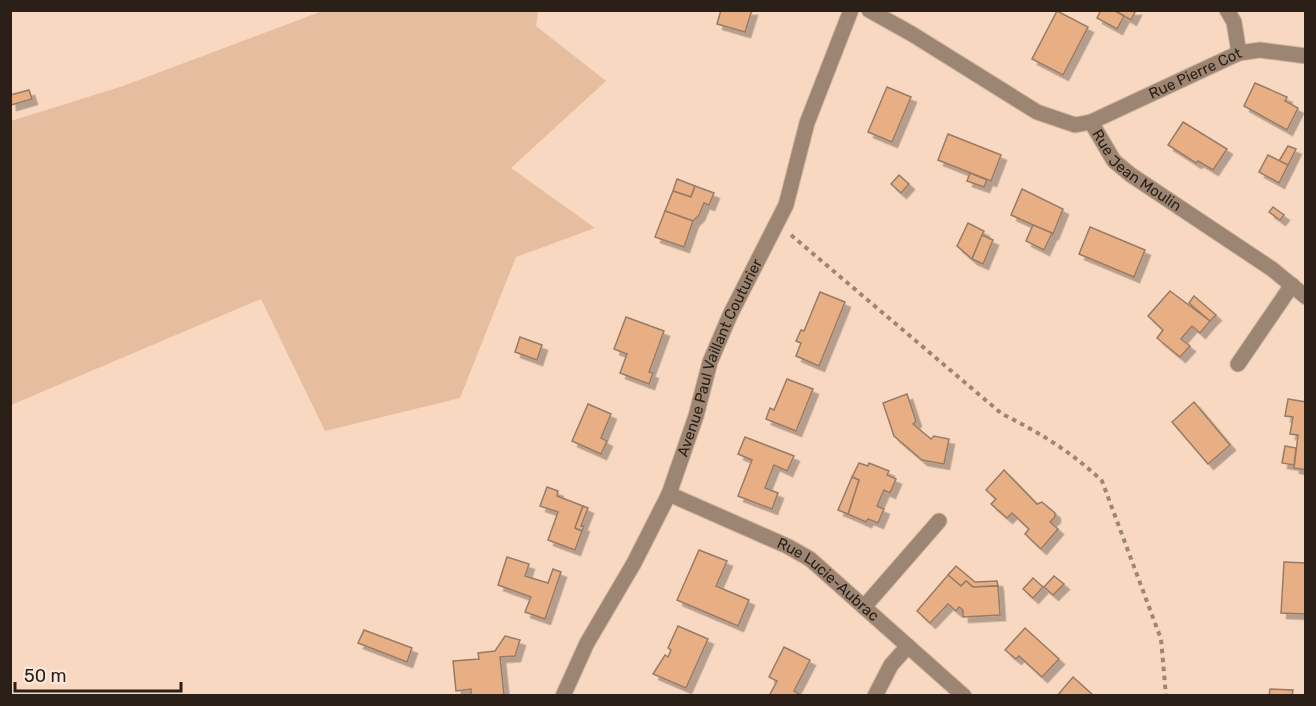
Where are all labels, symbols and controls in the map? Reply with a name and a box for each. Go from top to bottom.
street label: Rue Pierre Cot [1146,44,1245,103]
street label: Rue Jean Moulin [1088,126,1185,215]
street label: Avenue Paul Vaillant Couturier [674,256,766,459]
street label: Rue Lucie-Aubrac [774,534,883,625]
scale bar [15,655,182,693]
text: 50 m [24,665,67,687]

